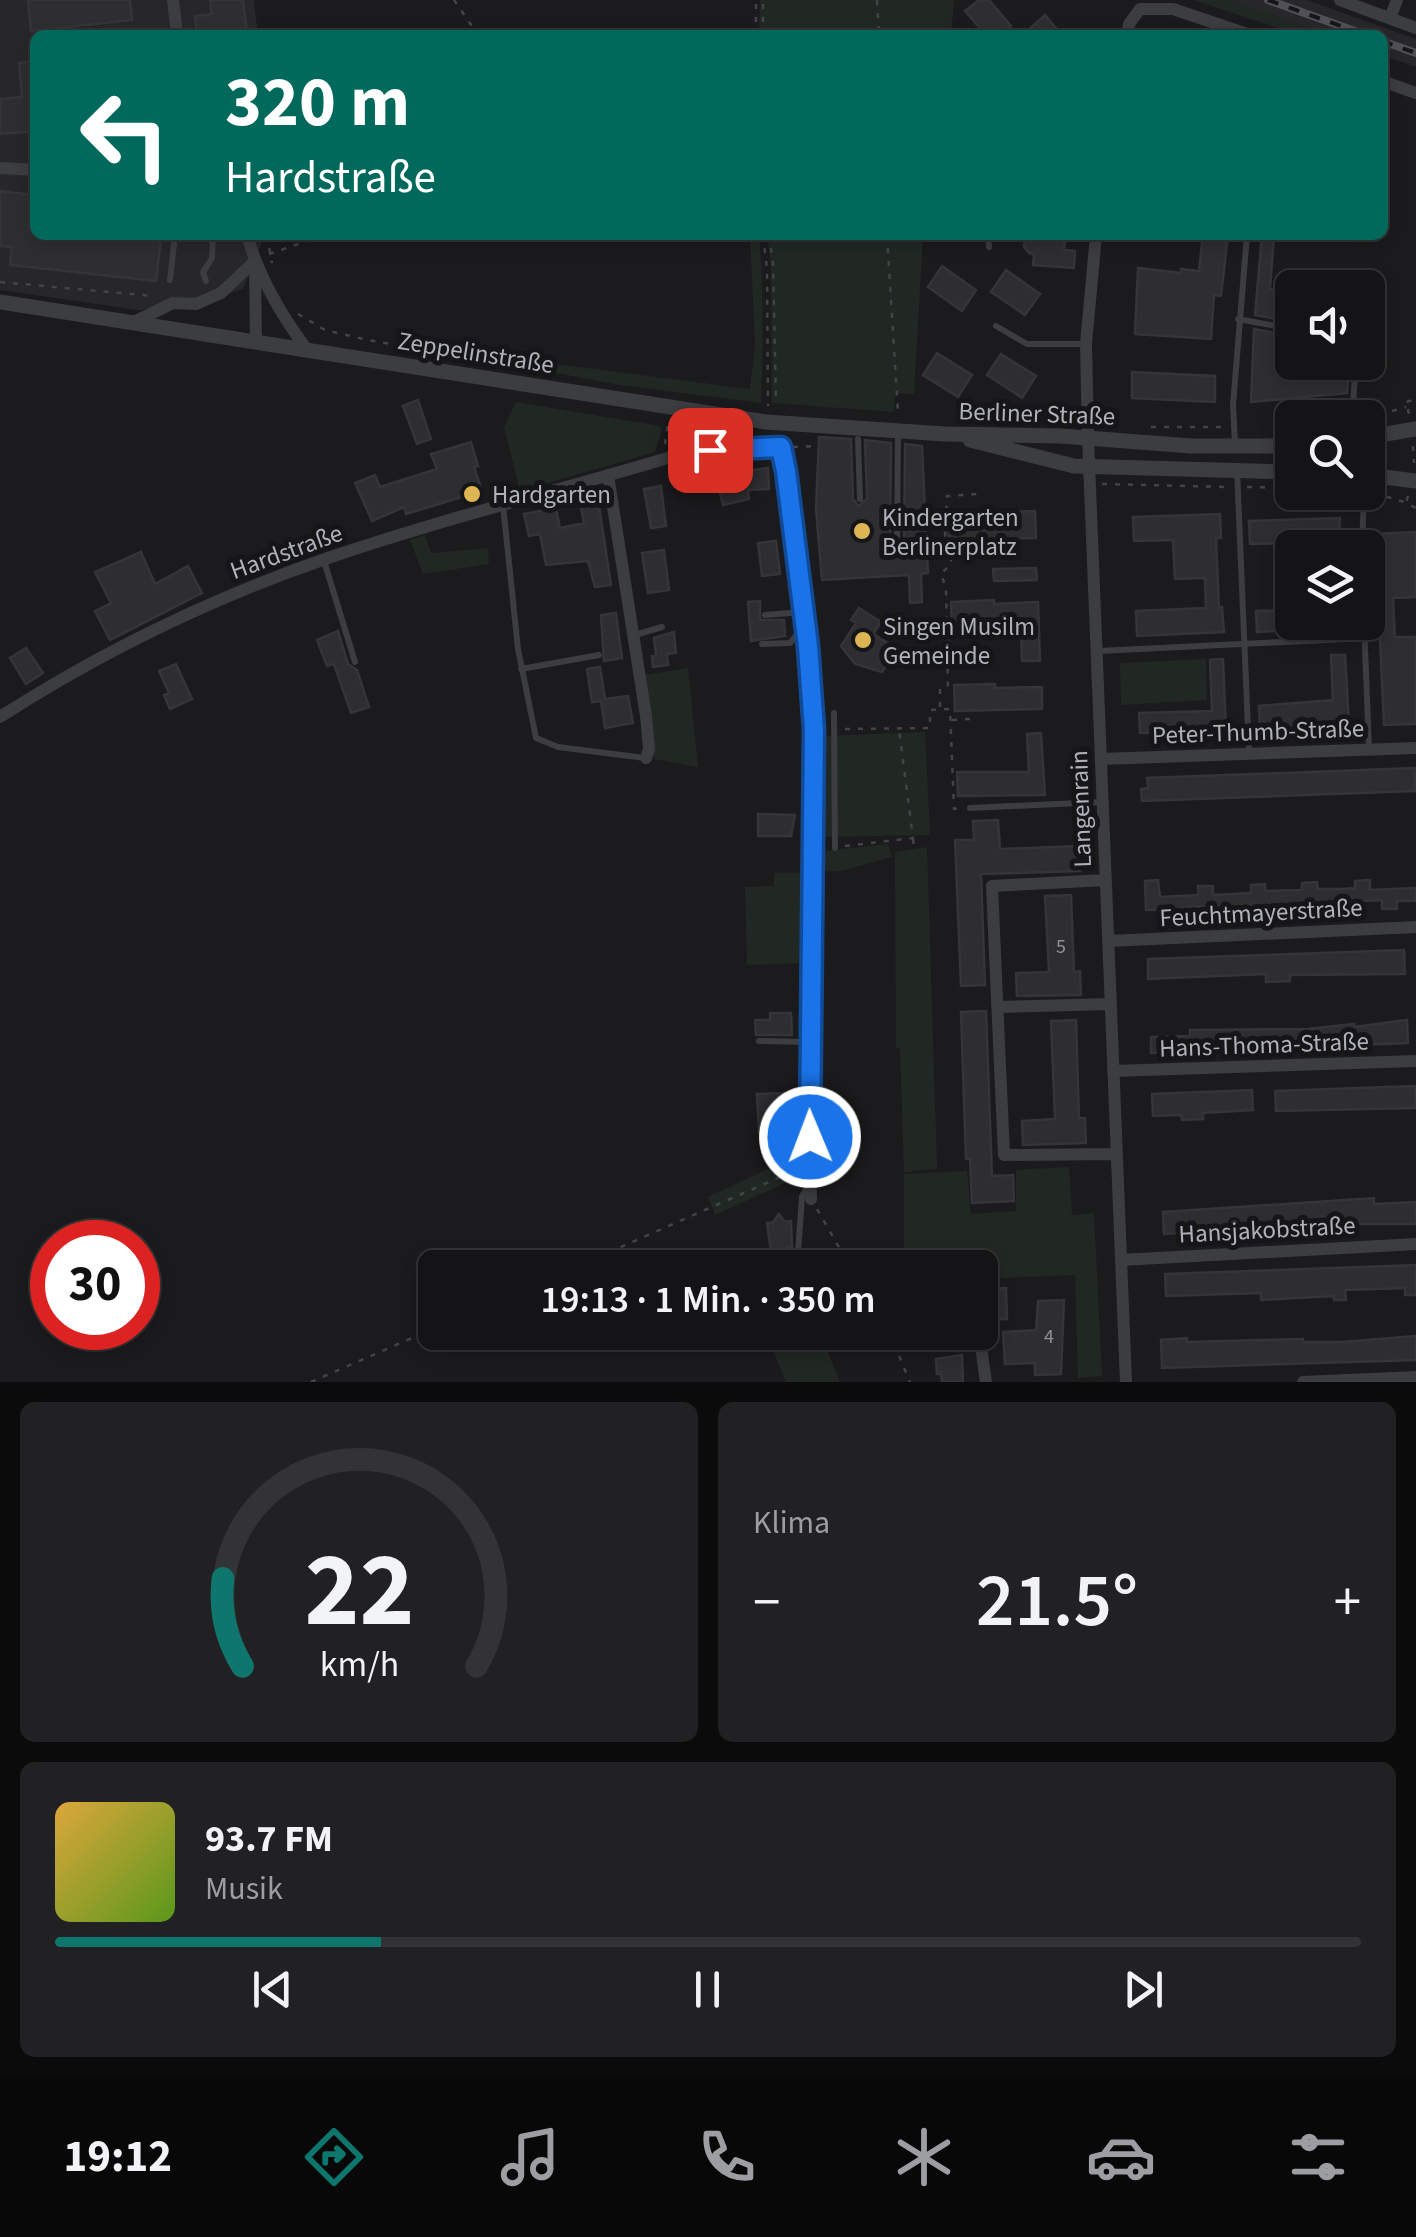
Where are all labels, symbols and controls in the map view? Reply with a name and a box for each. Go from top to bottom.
text: 320 m [225,53,410,153]
icon: left [60,70,190,200]
text: Hardstraße [225,146,436,210]
map controls [1275,270,1385,640]
button: sound [1275,270,1385,380]
street label: Zeppelinstraße [395,323,556,383]
street label: Berliner Straße [958,393,1116,435]
button: search [1275,400,1385,510]
pin [668,408,753,493]
icon: arrive [683,423,738,478]
place label: Hardgarten [492,477,611,513]
marker: Hardgarten [461,483,483,505]
place label: Kindergarten Berlinerplatz [882,500,1019,565]
street label: Hardstraße [225,515,348,589]
marker: Kindergarten Berlinerplatz [851,520,873,542]
button: layers [1275,530,1385,640]
place label: Singen Musilm Gemeinde [883,609,1035,674]
marker: Singen Musilm Gemeinde [852,629,874,651]
street label: Peter-Thumb-Straße [1151,710,1365,754]
street label: Langenrain [1061,750,1101,868]
street label: Feuchtmayerstraße [1159,890,1363,936]
house number: 5 [1056,933,1066,961]
street label: Hans-Thoma-Straße [1159,1023,1370,1067]
position arrow [758,1085,862,1189]
street label: Hansjakobstraße [1178,1207,1356,1253]
speed limit sign: 30 [30,1220,160,1350]
text: 19:13 · 1 Min. · 350 m [541,1273,875,1327]
house number: 4 [1044,1323,1054,1351]
text: Klima [753,1500,830,1546]
text: 22 [304,1518,414,1666]
text: 21.5° [976,1548,1138,1655]
text: − [753,1564,780,1642]
text: + [1334,1564,1361,1642]
text: km/h [319,1639,399,1690]
text: 93.7 FM [205,1812,333,1866]
text: Musik [205,1866,283,1912]
icon: previous [245,1962,300,2017]
icon: pause [680,1962,735,2017]
icon: next [1116,1962,1171,2017]
icon: directions [299,2122,369,2192]
icon: music [495,2122,565,2192]
icon: phone [692,2122,762,2192]
icon: climate [889,2122,959,2192]
icon: car [1086,2122,1156,2192]
icon: filters [1283,2122,1353,2192]
text: 19:12 [63,2125,172,2189]

